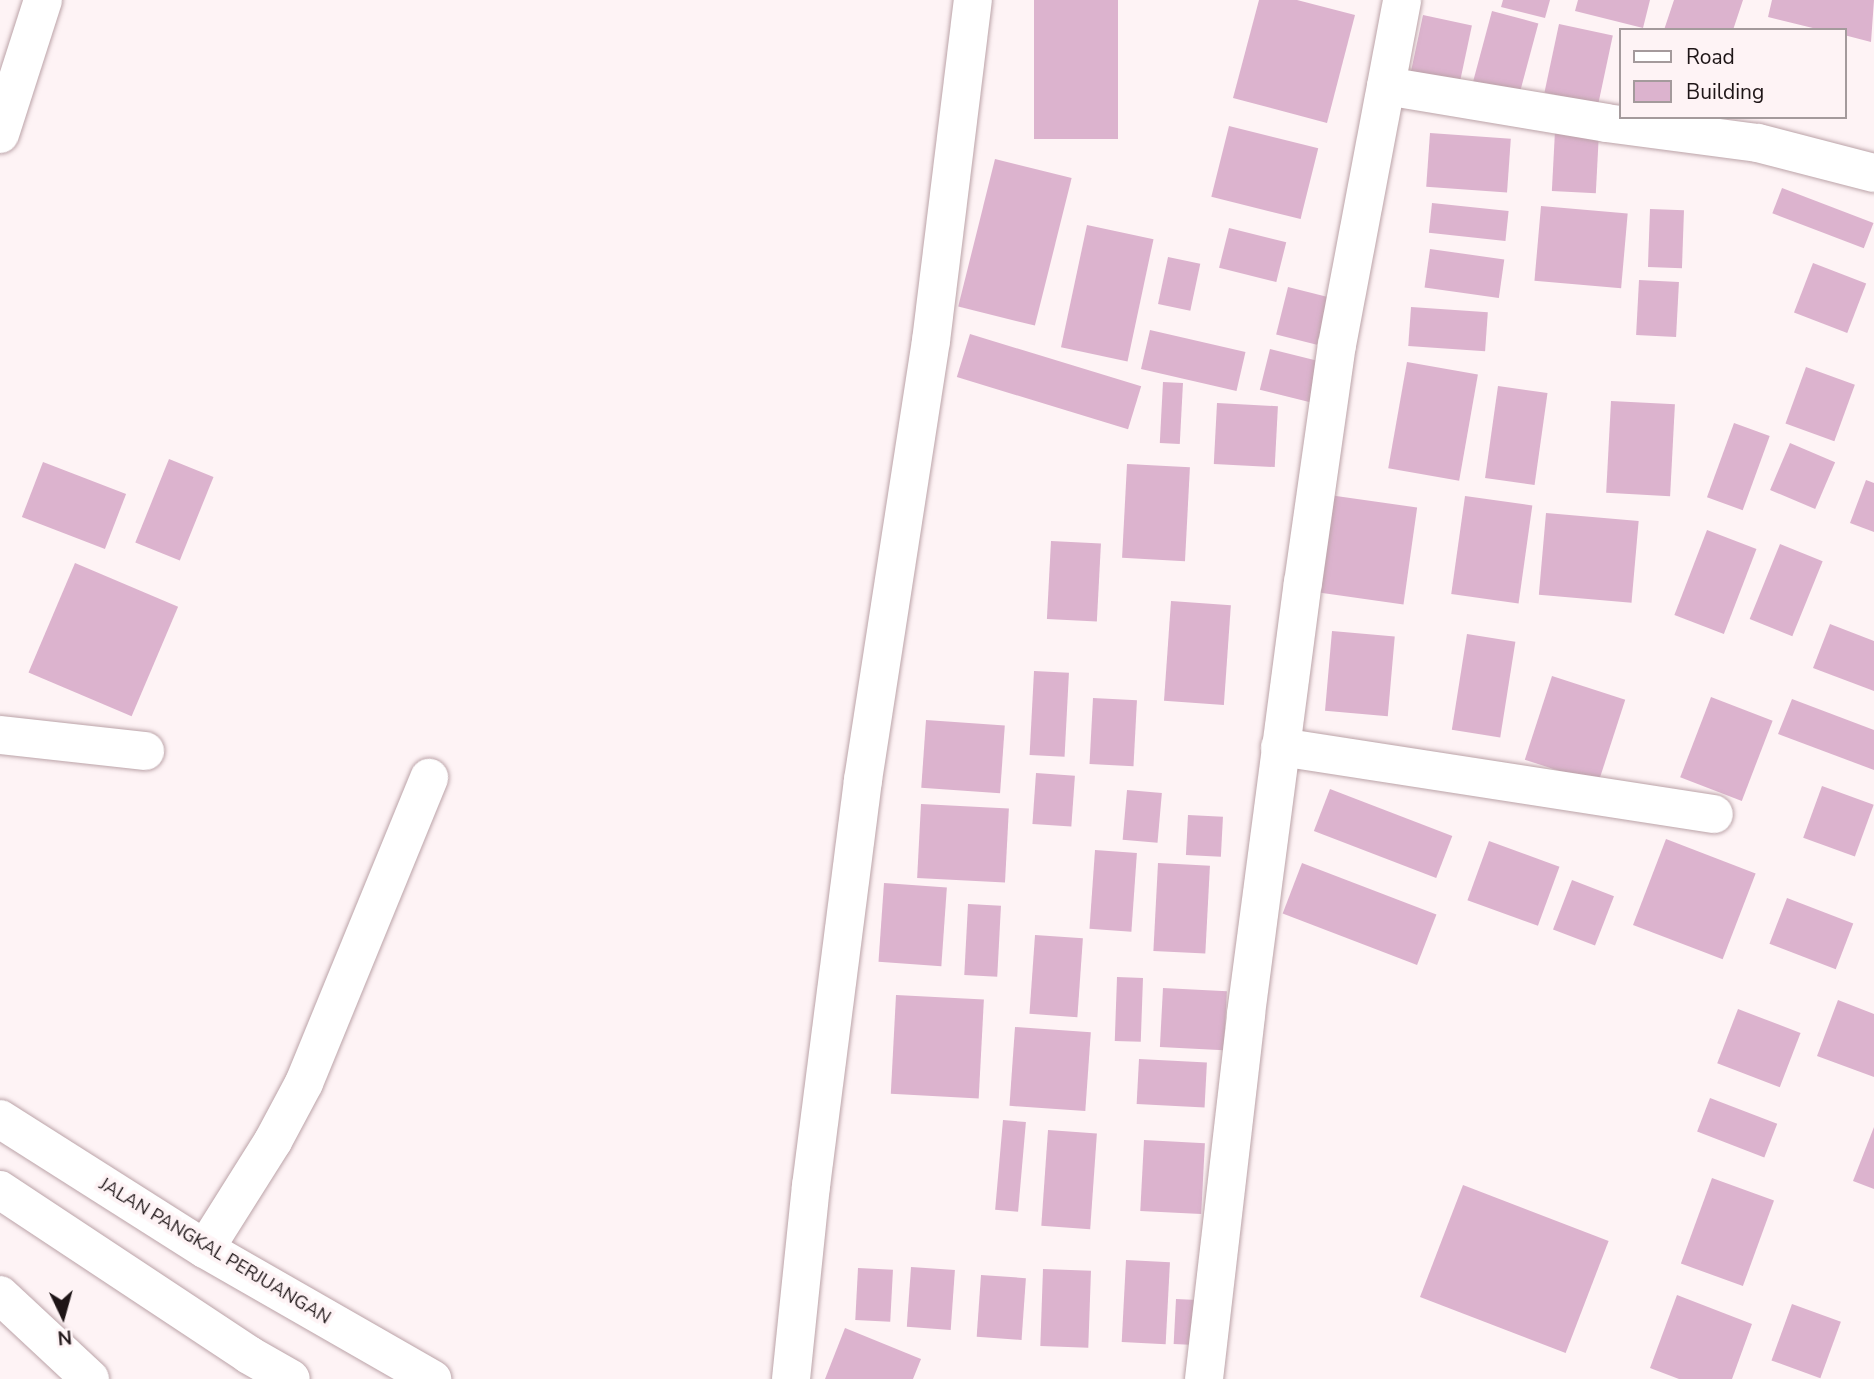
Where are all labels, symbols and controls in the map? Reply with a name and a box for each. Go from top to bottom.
legend [1618,28,1846,119]
text: Road [1686,43,1735,71]
text: Building [1686,78,1764,106]
street label: JALAN PANGKAL PERJUANGAN [95,1173,335,1329]
north arrow [28,1281,98,1351]
text: N [57,1323,73,1350]

